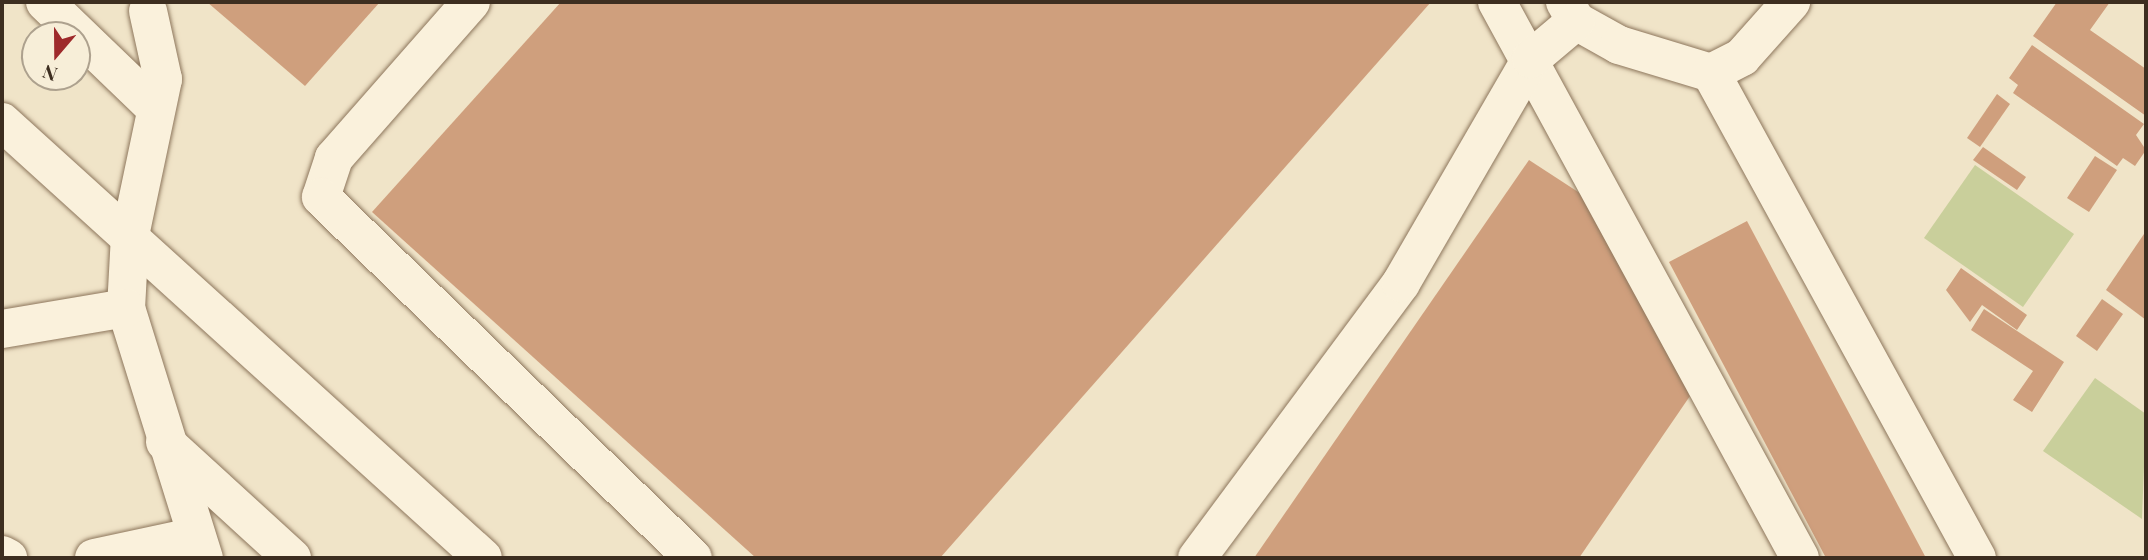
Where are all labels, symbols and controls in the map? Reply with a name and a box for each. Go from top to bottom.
north arrow [21,21,91,91]
text: N [39,59,60,88]

